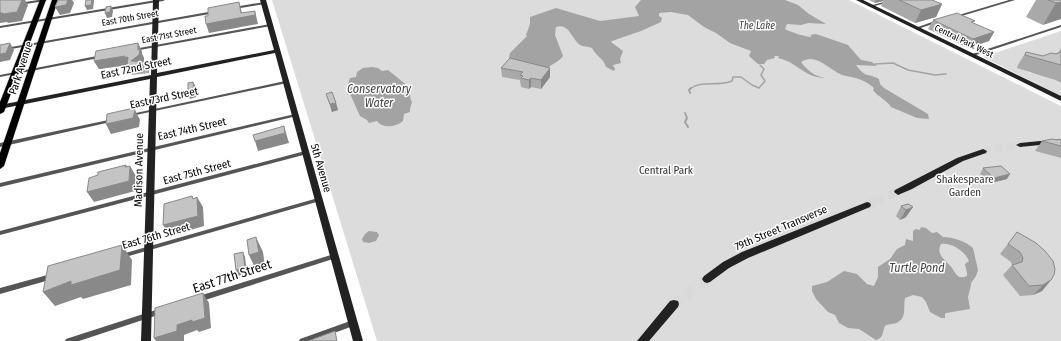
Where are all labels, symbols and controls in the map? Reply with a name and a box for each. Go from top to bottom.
street label: East 70th Street [101,8,159,28]
water label: The Lake [739,20,775,32]
street label: Central Park West [933,22,995,60]
street label: East 71st Street [141,25,197,45]
street label: Park Avenue [6,40,36,96]
street label: East 72nd Street [100,54,173,82]
water label: Conservatory Water [347,82,412,110]
street label: East 73rd Street [129,84,200,112]
street label: East 74th Street [157,115,228,143]
street label: Madison Avenue [132,133,146,207]
street label: 5th Avenue [308,142,334,194]
street label: East 75th Street [162,157,233,187]
park label: Central Park [639,164,694,177]
park label: Shakespeare Garden [936,173,994,199]
street label: 79th Street Transverse [733,203,829,253]
street label: East 76th Street [121,220,192,252]
street label: East 77th Street [191,256,274,296]
water label: Turtle Pond [889,261,945,275]

